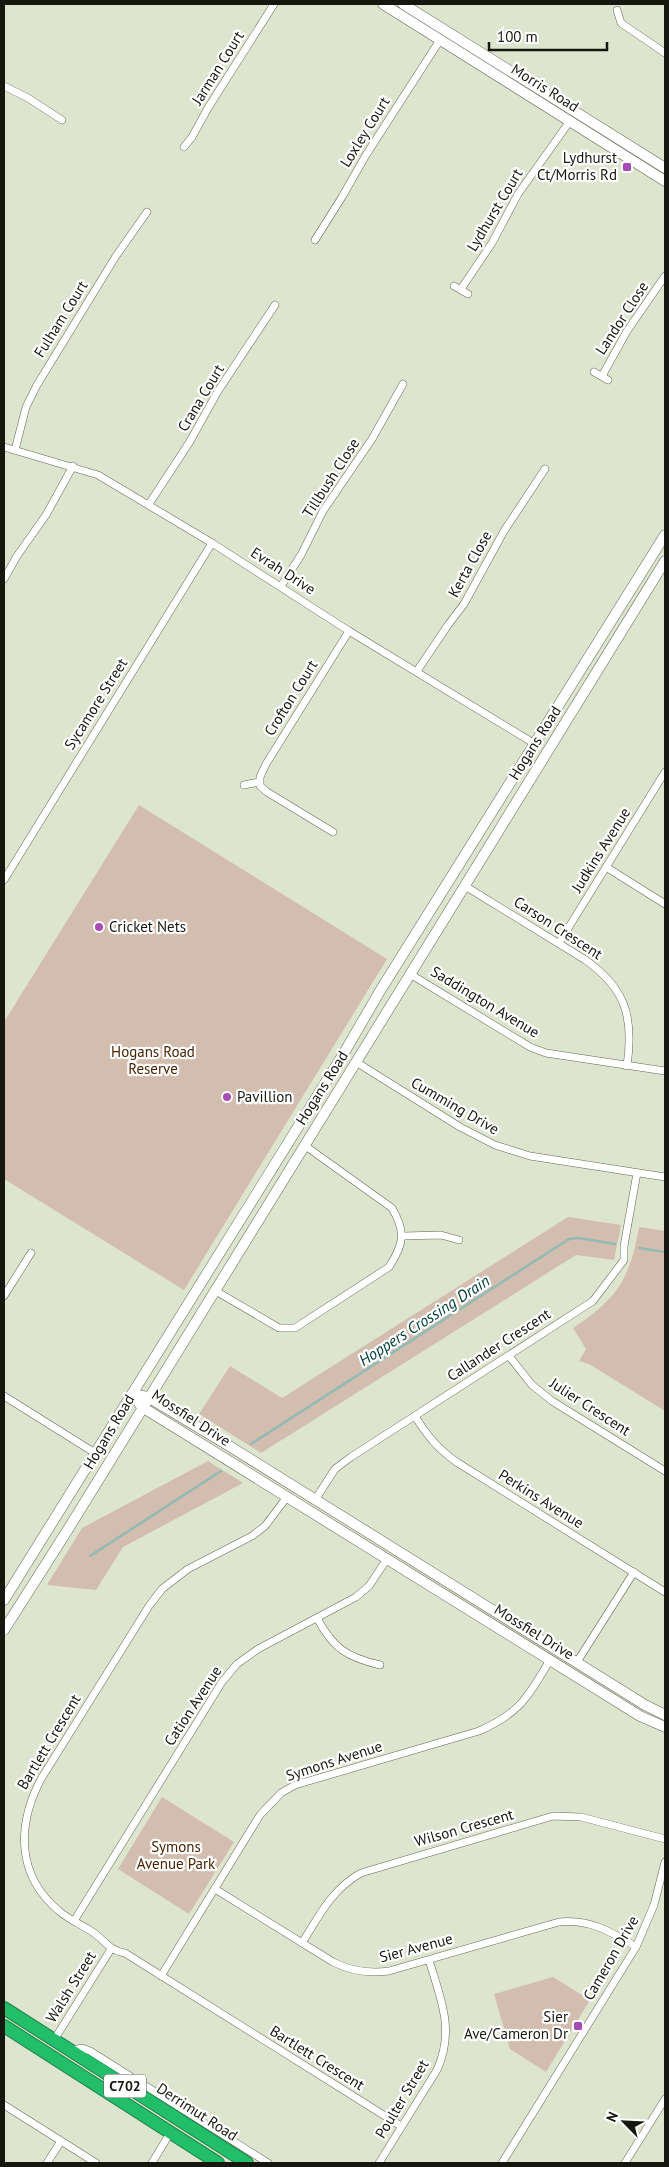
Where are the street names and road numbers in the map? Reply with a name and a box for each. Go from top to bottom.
street label: Jarman Court [187,27,248,109]
street label: Morris Road [508,59,583,116]
street label: Loxley Court [336,93,394,170]
street label: Lydhurst Court [462,165,527,254]
street label: Fulham Court [30,277,92,361]
street label: Landor Close [591,278,652,358]
street label: Crana Court [173,361,228,435]
street label: Tillbush Close [298,434,363,521]
street label: Kerta Close [444,527,496,600]
street label: Evrah Drive [247,543,319,599]
street label: Sycamore Street [60,654,131,753]
street label: Crofton Court [260,656,321,739]
street label: Hogans Road [504,702,565,783]
street label: Judkins Avenue [566,804,634,897]
street label: Carson Crescent [510,892,606,963]
street label: Saddington Avenue [427,962,543,1041]
street label: Hogans Road [291,1047,352,1128]
street label: Cumming Drive [408,1073,503,1138]
street label: Callander Crescent [443,1304,554,1385]
street label: Julier Crescent [546,1373,634,1440]
street label: Mossfiel Drive [148,1385,234,1450]
street label: Hogans Road [79,1391,138,1473]
street label: Perkins Avenue [495,1465,587,1532]
street label: Mossfiel Drive [491,1600,578,1664]
street label: Cation Avenue [160,1662,225,1749]
street label: Bartlett Crescent [13,1691,84,1793]
street label: Symons Avenue [283,1736,384,1785]
street label: Wilson Crescent [412,1804,516,1851]
street label: Cameron Drive [579,1912,642,2003]
street label: Sier Avenue [377,1929,455,1966]
street label: Walsh Street [41,1948,100,2026]
street label: Bartlett Crescent [267,2021,368,2094]
street label: Poulter Street [371,2056,432,2141]
road number: C702 [104,2074,146,2098]
street label: Derrimut Road [153,2078,241,2145]

